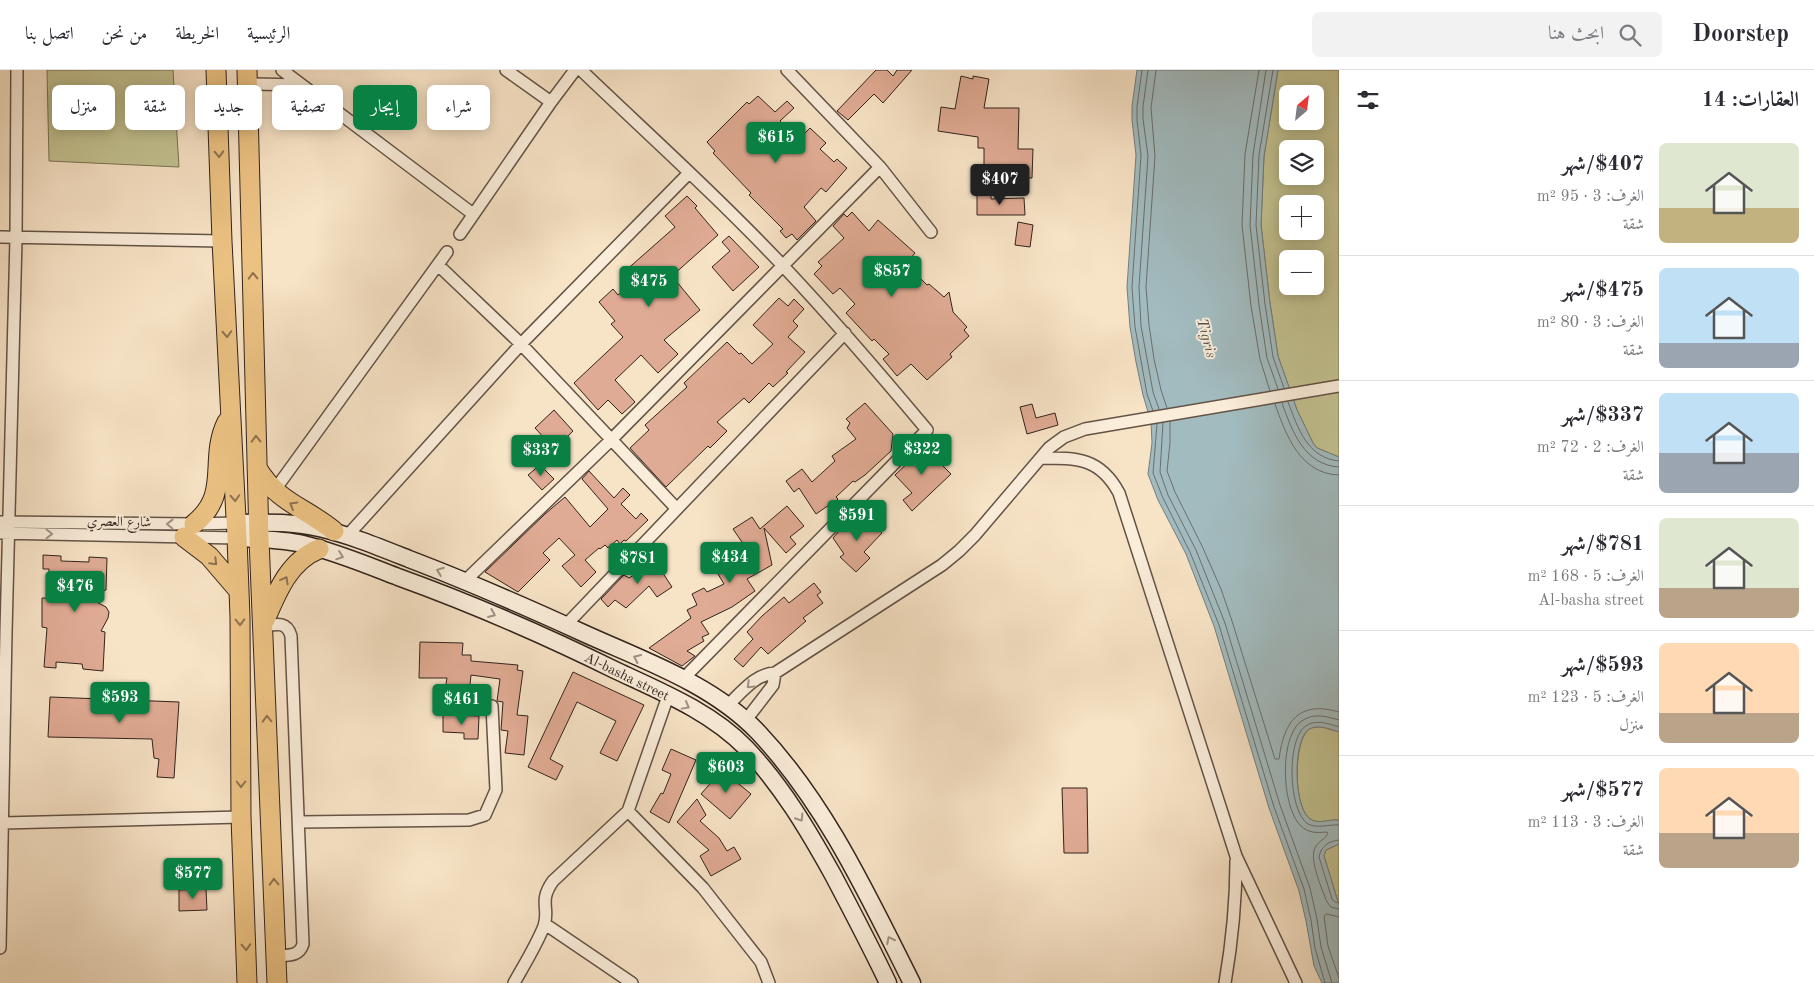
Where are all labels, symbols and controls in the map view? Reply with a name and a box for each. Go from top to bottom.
search box [1312,12,1662,57]
icon: search [1616,21,1644,49]
text: Doorstep [1692,23,1789,47]
text: اتصل بنا [25,25,74,43]
text: من نحن [102,25,147,43]
text: الخريطة [175,25,219,43]
text: الرئيسية [247,25,290,43]
text: ابحث هنا [1548,25,1604,44]
chip: منزل [52,85,115,130]
chip: شقة [125,85,185,130]
chip: جديد [195,85,262,130]
chip: تصفية [272,85,343,130]
chip: إيجار [353,85,417,130]
chip: شراء [427,85,490,130]
north arrow [1279,85,1324,130]
map controls [1279,85,1324,295]
icon: filters [1354,86,1382,114]
text: العقارات: 14 [1702,90,1799,111]
pin: $615 [746,122,806,164]
text: $615 [757,130,795,146]
button: layers [1279,140,1324,185]
one-way arrow [214,150,225,158]
text: $407/شهر [1562,154,1644,175]
icon: home [1699,163,1759,223]
pin: $407 [970,164,1030,206]
text: $407 [981,172,1019,188]
text: الغرف: 3 · 95 m² [1537,189,1644,205]
button: + [1279,195,1324,240]
text: شقة [1623,217,1644,233]
button: − [1279,250,1324,295]
pin: $857 [862,256,922,298]
text: $857 [873,264,911,280]
pin: $475 [619,266,679,308]
one-way arrow [247,272,258,280]
text: $475 [630,274,668,290]
text: $475/شهر [1562,280,1644,301]
icon: home [1699,288,1759,348]
text: الغرف: 3 · 80 m² [1537,315,1644,331]
water label: Tigris [1193,317,1218,360]
one-way arrow [222,330,232,338]
text: شقة [1623,343,1644,359]
text: $337/شهر [1562,405,1644,426]
icon: home [1699,413,1759,473]
pin: $337 [511,434,571,477]
pin: $322 [892,434,952,476]
one-way arrow [251,435,262,443]
text: الغرف: 2 · 72 m² [1537,440,1644,456]
text: $322 [903,442,941,458]
text: $337 [522,443,560,459]
text: شقة [1623,468,1644,484]
one-way arrow [230,494,241,502]
pin: $591 [827,500,887,542]
one-way arrow [290,501,299,511]
text: $591 [838,508,876,524]
street label: شارع العصري [87,514,151,534]
one-way arrow [166,519,174,529]
one-way arrow [45,529,53,540]
text: $781/شهر [1562,534,1644,555]
icon: home [1699,538,1759,598]
pin: $781 [608,542,668,585]
pin: $434 [700,542,760,584]
one-way arrow [336,550,344,560]
text: $434 [711,550,749,566]
text: $781 [619,551,657,567]
one-way arrow [208,556,217,565]
one-way arrow [436,567,445,577]
text: الغرف: 5 · 168 m² [1528,569,1644,585]
pin: $476 [45,570,105,613]
one-way arrow [279,577,289,586]
text: $476 [56,579,94,595]
text: Al-basha street [1538,593,1644,609]
one-way arrow [487,607,496,618]
one-way arrow [235,618,245,626]
street label: Al-basha street [582,650,671,704]
one-way arrow [633,653,642,664]
text: $593/شهر [1562,655,1644,676]
icon: home [1699,663,1759,723]
one-way arrow [746,679,755,688]
pin: $593 [90,682,150,724]
pin: $461 [432,684,492,726]
text: $593 [101,690,139,706]
text: الغرف: 5 · 123 m² [1528,690,1644,706]
text: $461 [443,692,481,708]
one-way arrow [681,699,690,709]
one-way arrow [262,715,273,723]
text: منزل [1619,718,1644,734]
pin: $603 [696,752,756,794]
text: $603 [707,760,745,776]
text: $577/شهر [1562,780,1644,801]
one-way arrow [236,781,246,789]
icon: home [1699,788,1759,848]
one-way arrow [794,813,804,822]
text: الغرف: 3 · 113 m² [1528,815,1644,831]
text: شقة [1623,843,1644,859]
pin: $577 [163,858,223,900]
text: $577 [174,866,212,882]
one-way arrow [268,878,279,886]
one-way arrow [886,936,896,945]
one-way arrow [241,944,251,951]

